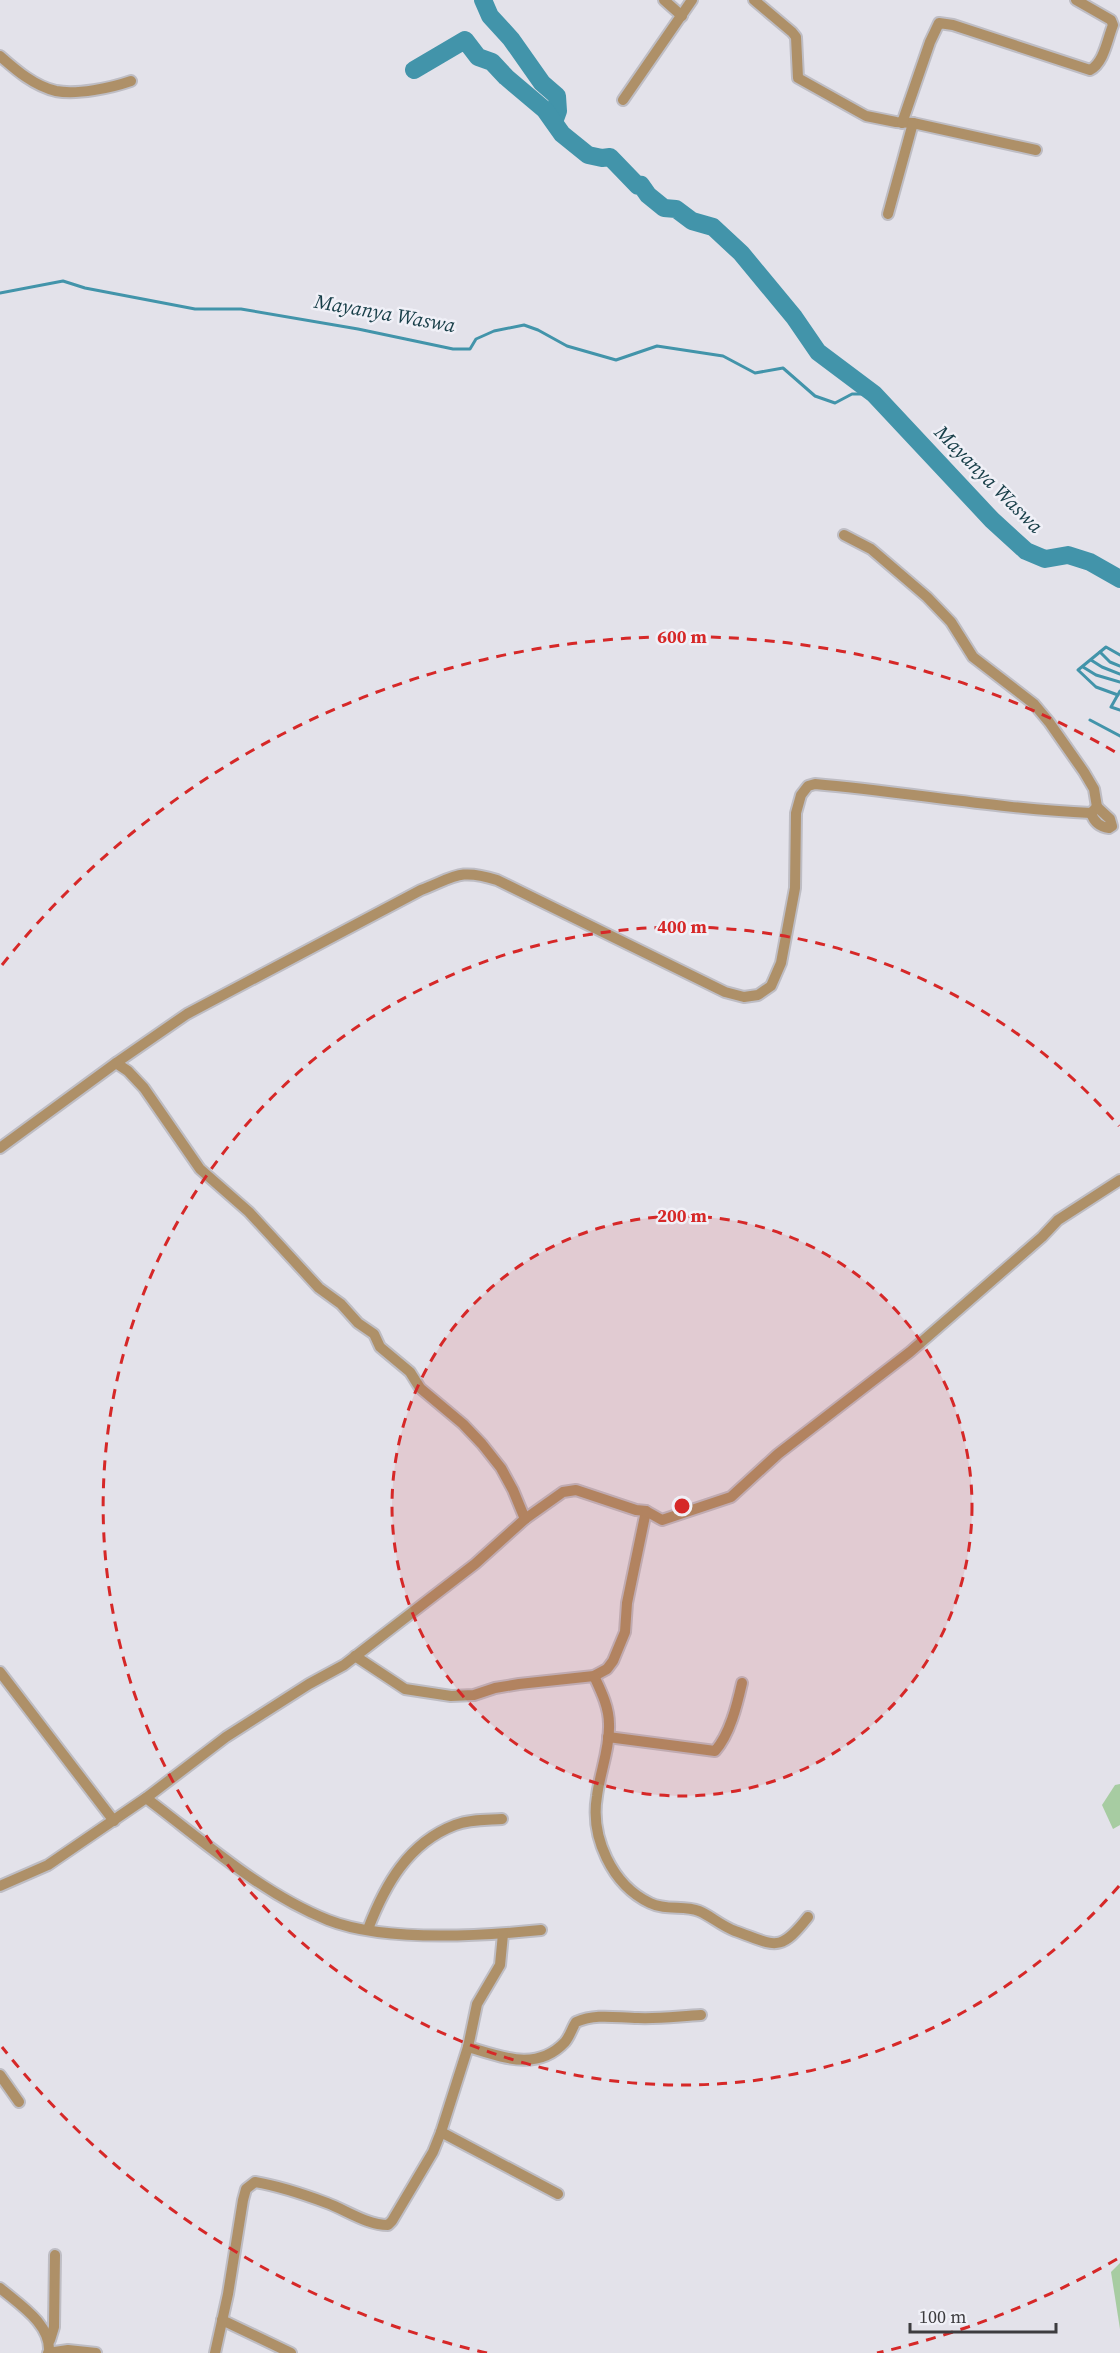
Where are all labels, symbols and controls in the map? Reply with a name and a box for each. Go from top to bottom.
water label: Mayanya Waswa [311,287,458,339]
water label: Mayanya Waswa [928,418,1050,540]
text: 600 m [657,624,707,649]
text: 400 m [657,914,707,939]
text: 200 m [657,1203,707,1228]
centre of rings [672,1496,692,1516]
scale bar [910,2296,1056,2334]
text: 100 m [919,2304,966,2329]

